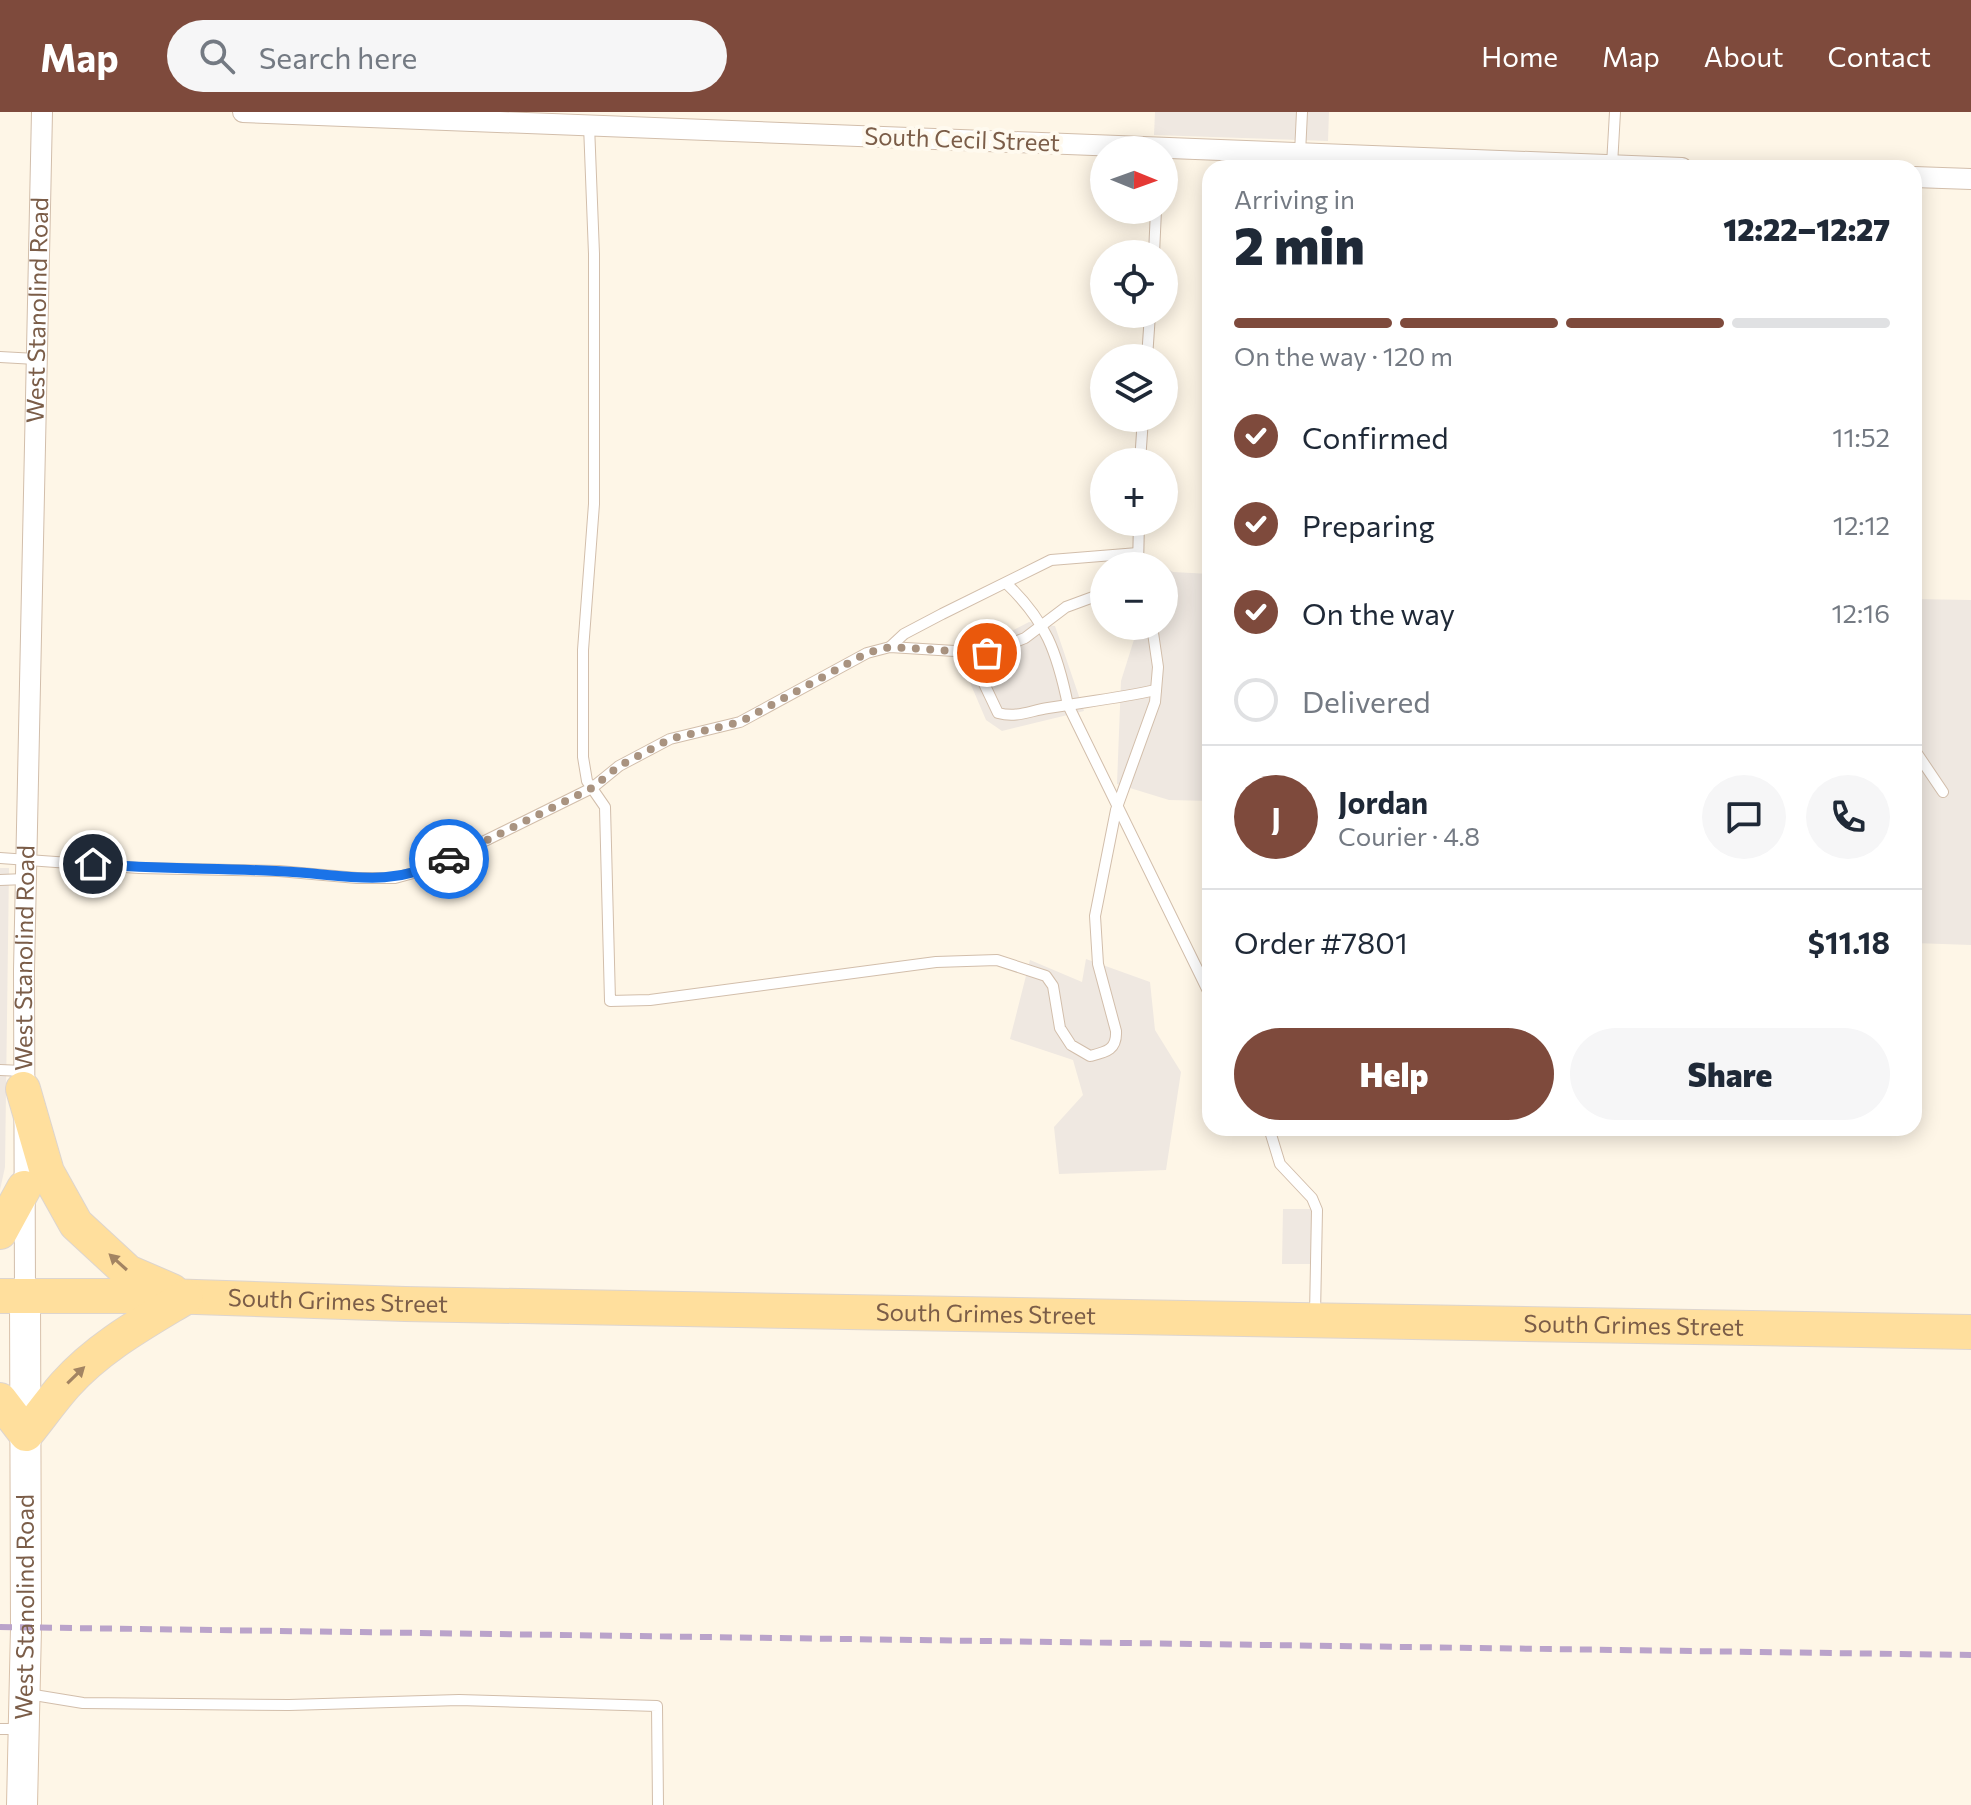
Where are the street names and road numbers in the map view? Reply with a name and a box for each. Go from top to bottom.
street label: South Cecil Street [864,121,1060,156]
street label: West Stanolind Road [19,197,53,423]
street label: West Stanolind Road [8,845,40,1071]
street label: South Grimes Street [227,1282,449,1318]
street label: South Grimes Street [875,1296,1096,1329]
street label: South Grimes Street [1523,1308,1744,1341]
street label: West Stanolind Road [8,1494,39,1720]

